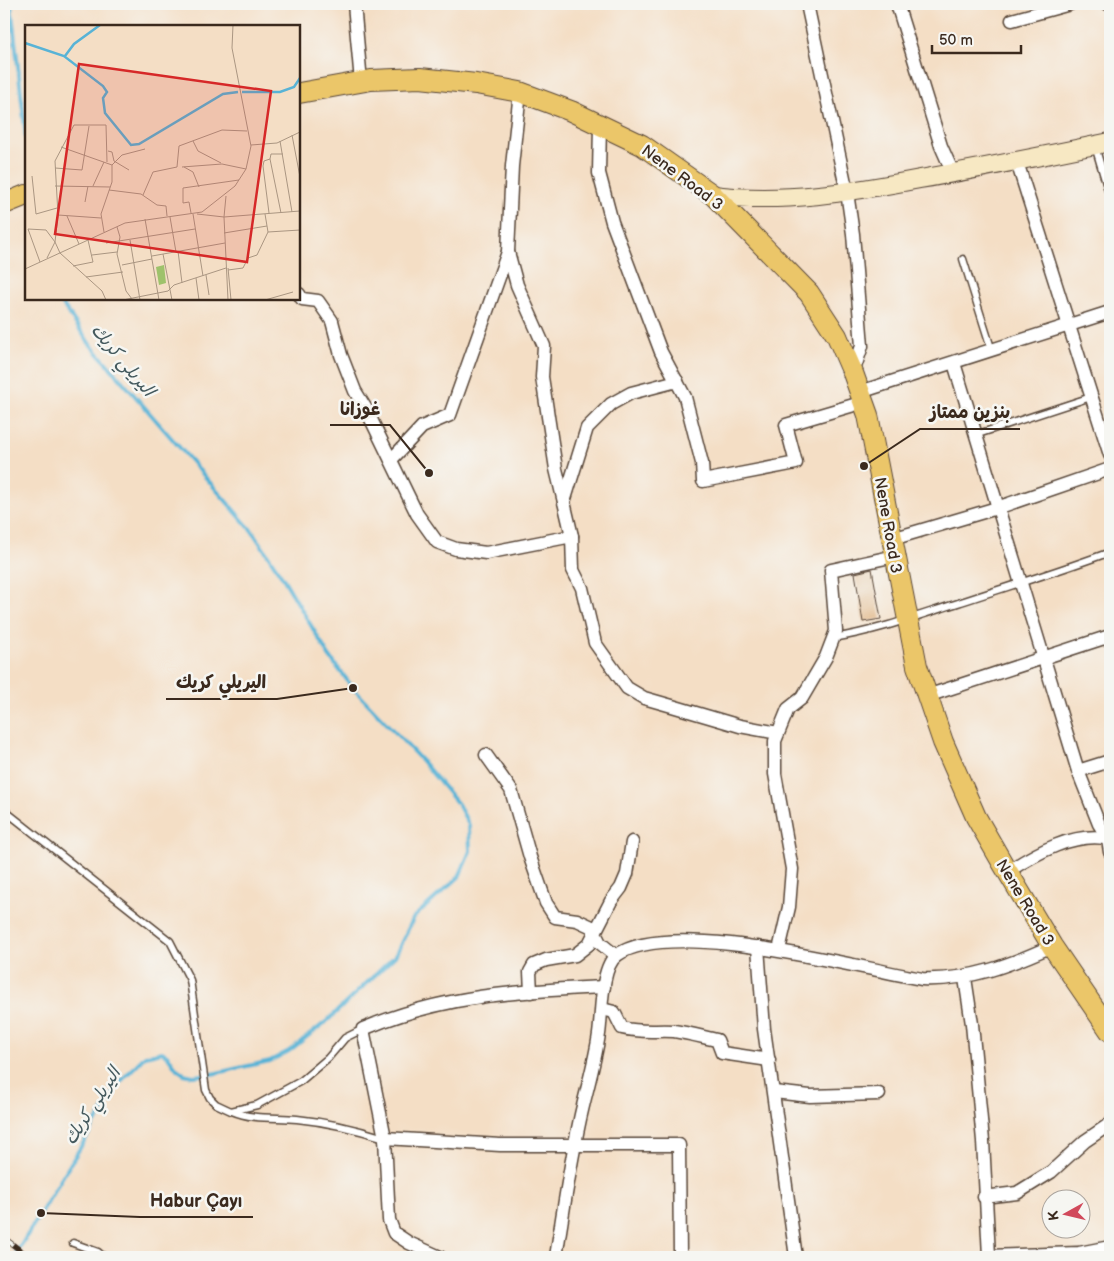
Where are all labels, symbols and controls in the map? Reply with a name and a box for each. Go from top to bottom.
scale bar [932,22,1020,54]
inset map [25,25,300,300]
text: 50 m [939,31,973,50]
street label: Nene Road 3 [638,141,727,215]
water label: اليريلي كريك [83,320,161,406]
callout: غوزانا [330,392,390,425]
callout: بنزين ممتاز [920,396,1020,429]
text: غوزانا [340,399,380,420]
text: بنزين ممتاز [928,402,1010,423]
street label: Nene Road 3 [870,476,905,575]
callout: اليريلي كريك [166,666,277,699]
text: اليريلي كريك [176,672,266,698]
street label: Nene Road 3 [992,856,1058,949]
water label: اليريلي كريك [60,1062,131,1151]
callout: Habur Çayı [140,1184,253,1217]
north arrow [1042,1188,1092,1238]
text: Habur Çayı [150,1191,242,1212]
text: K [1044,1209,1063,1222]

